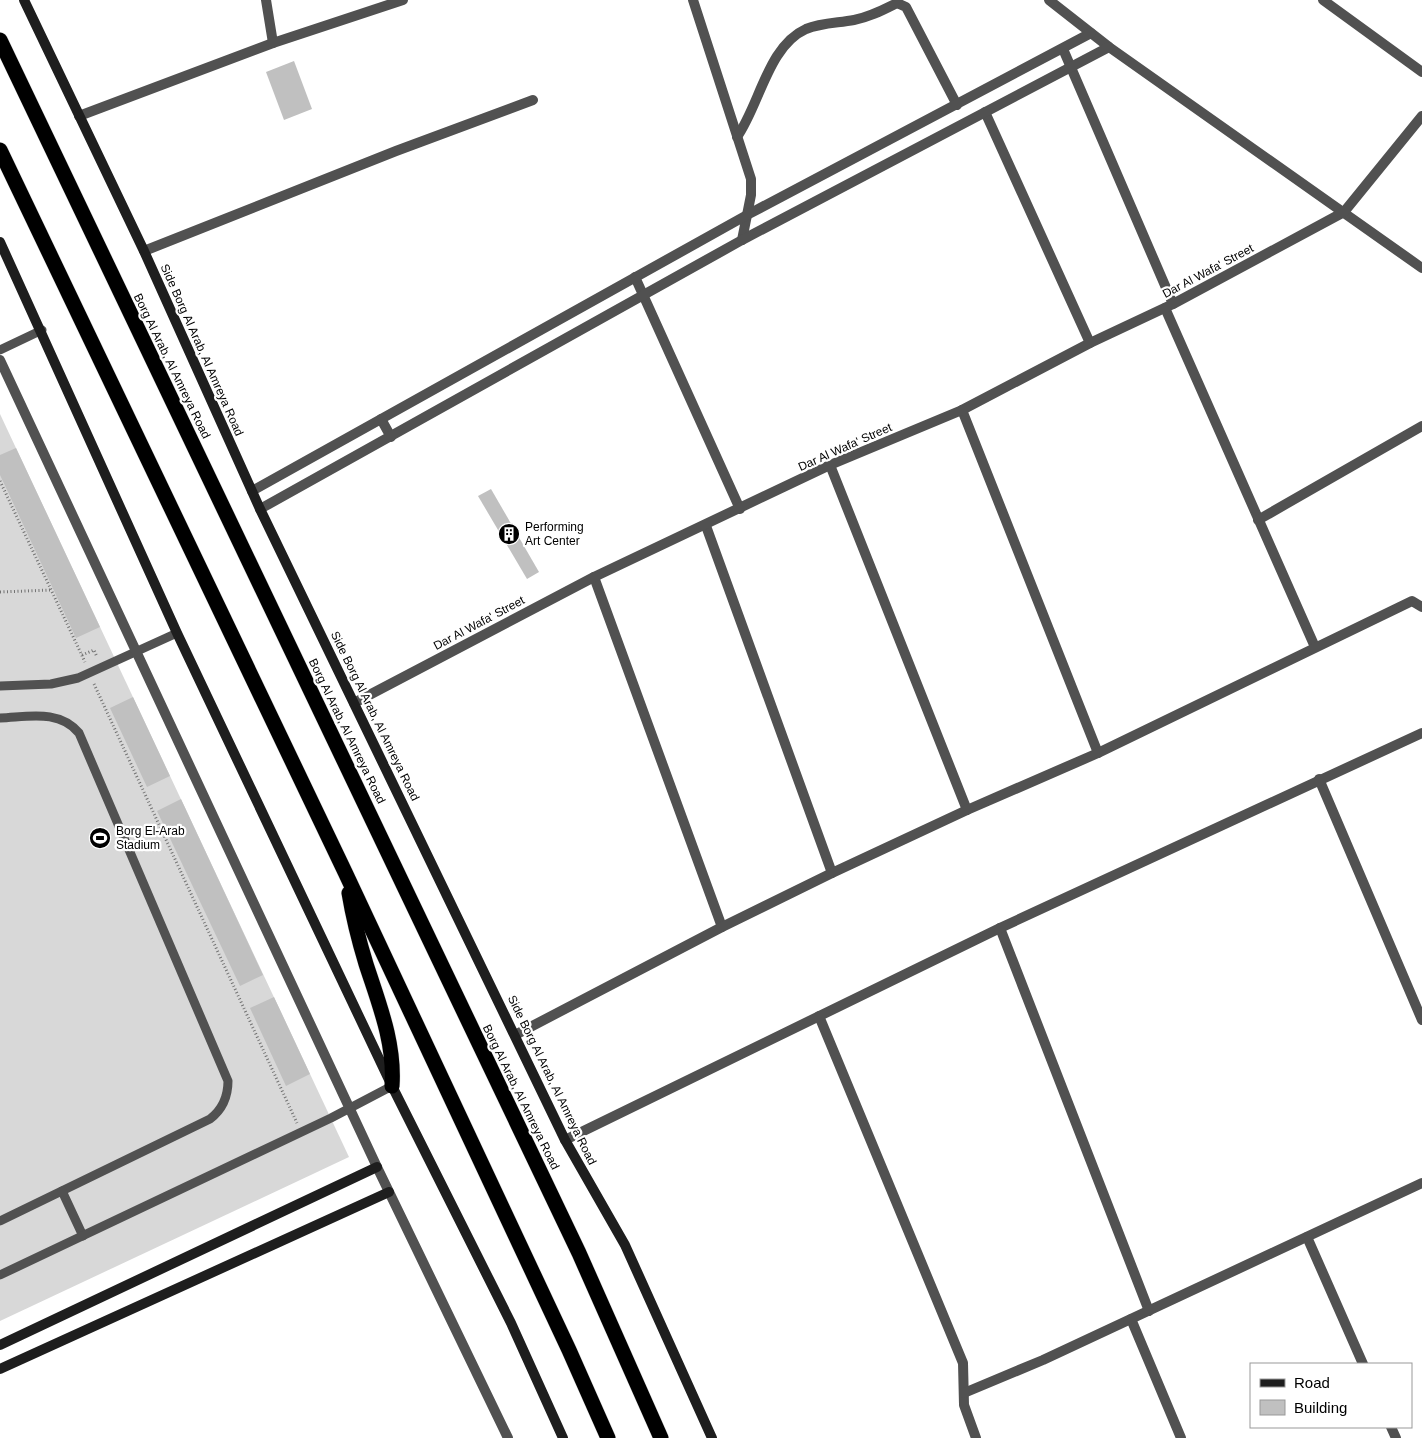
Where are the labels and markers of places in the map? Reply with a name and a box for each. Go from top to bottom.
place label: Performing Art Center [525,520,584,548]
building icon: Performing Art Center [497,522,521,546]
place label: Borg El-Arab Stadium [116,824,185,852]
sports icon: Borg El-Arab Stadium [88,826,112,850]

